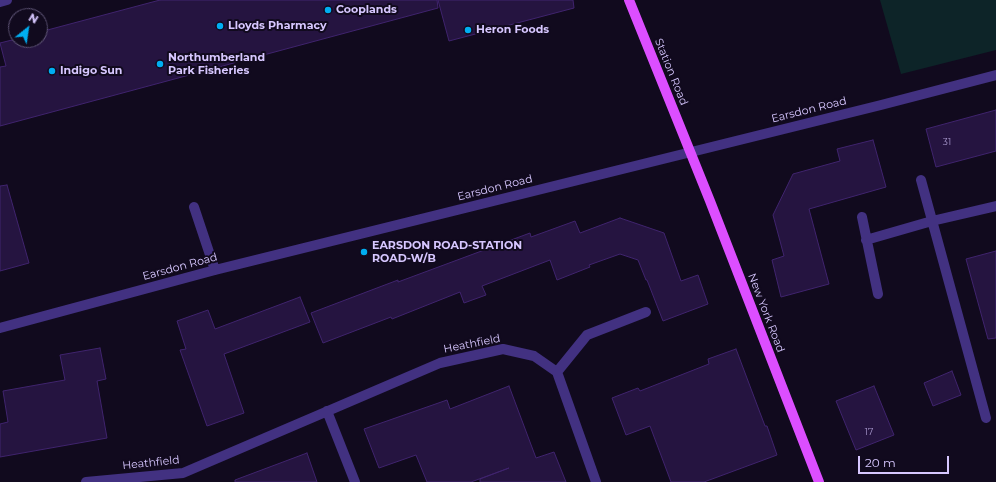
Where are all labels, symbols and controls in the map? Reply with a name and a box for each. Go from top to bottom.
place label: Cooplands [336,3,397,17]
marker: Cooplands [323,5,333,15]
north arrow [8,8,48,48]
text: N [26,10,41,27]
place label: Lloyds Pharmacy [228,19,327,33]
marker: Lloyds Pharmacy [215,21,225,31]
place label: Heron Foods [476,23,549,37]
marker: Heron Foods [463,25,473,35]
street label: Station Road [652,37,690,107]
place label: Northumberland Park Fisheries [168,51,265,77]
marker: Northumberland Park Fisheries [155,59,165,69]
place label: Indigo Sun [60,64,122,78]
marker: Indigo Sun [47,66,57,76]
street label: Earsdon Road [770,94,848,126]
house number: 31 [943,137,951,147]
street label: Earsdon Road [456,172,534,204]
place label: EARSDON ROAD-STATION ROAD-W/B [372,239,522,265]
marker: EARSDON ROAD-STATION ROAD-W/B [359,247,369,257]
street label: Earsdon Road [141,251,219,283]
street label: New York Road [745,272,787,354]
street label: Heathfield [442,332,502,356]
house number: 17 [865,427,873,437]
scale bar [860,448,951,474]
street label: Heathfield [122,453,180,473]
text: 20 m [865,455,896,470]

